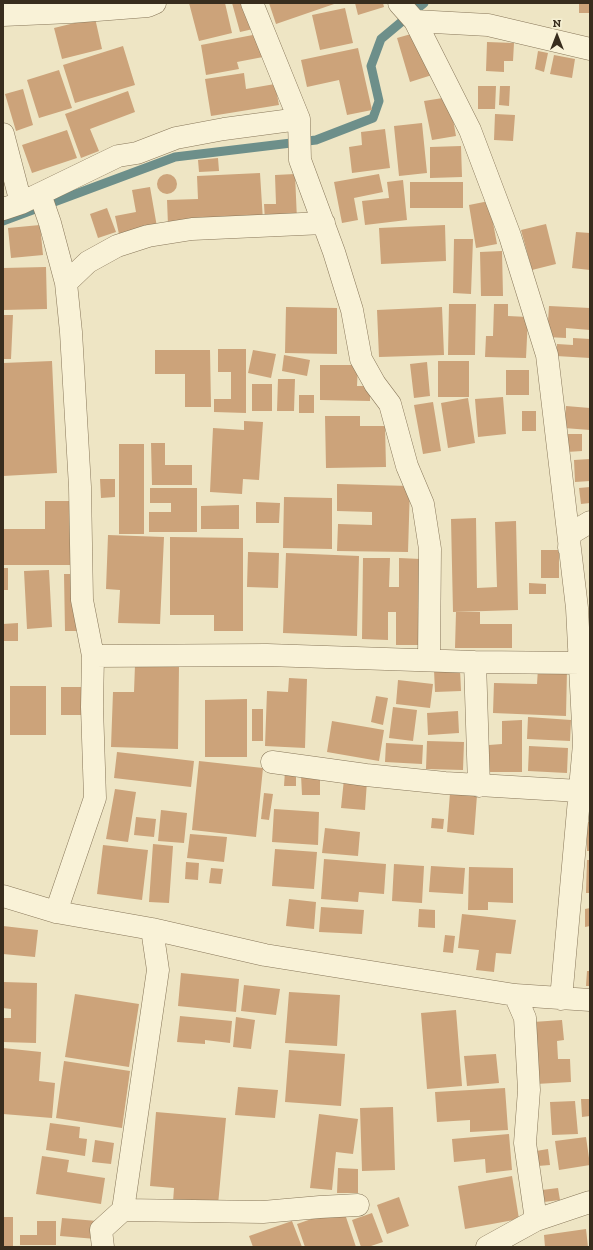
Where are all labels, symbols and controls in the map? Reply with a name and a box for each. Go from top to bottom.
north arrow [537,16,577,56]
text: N [553,17,561,30]

